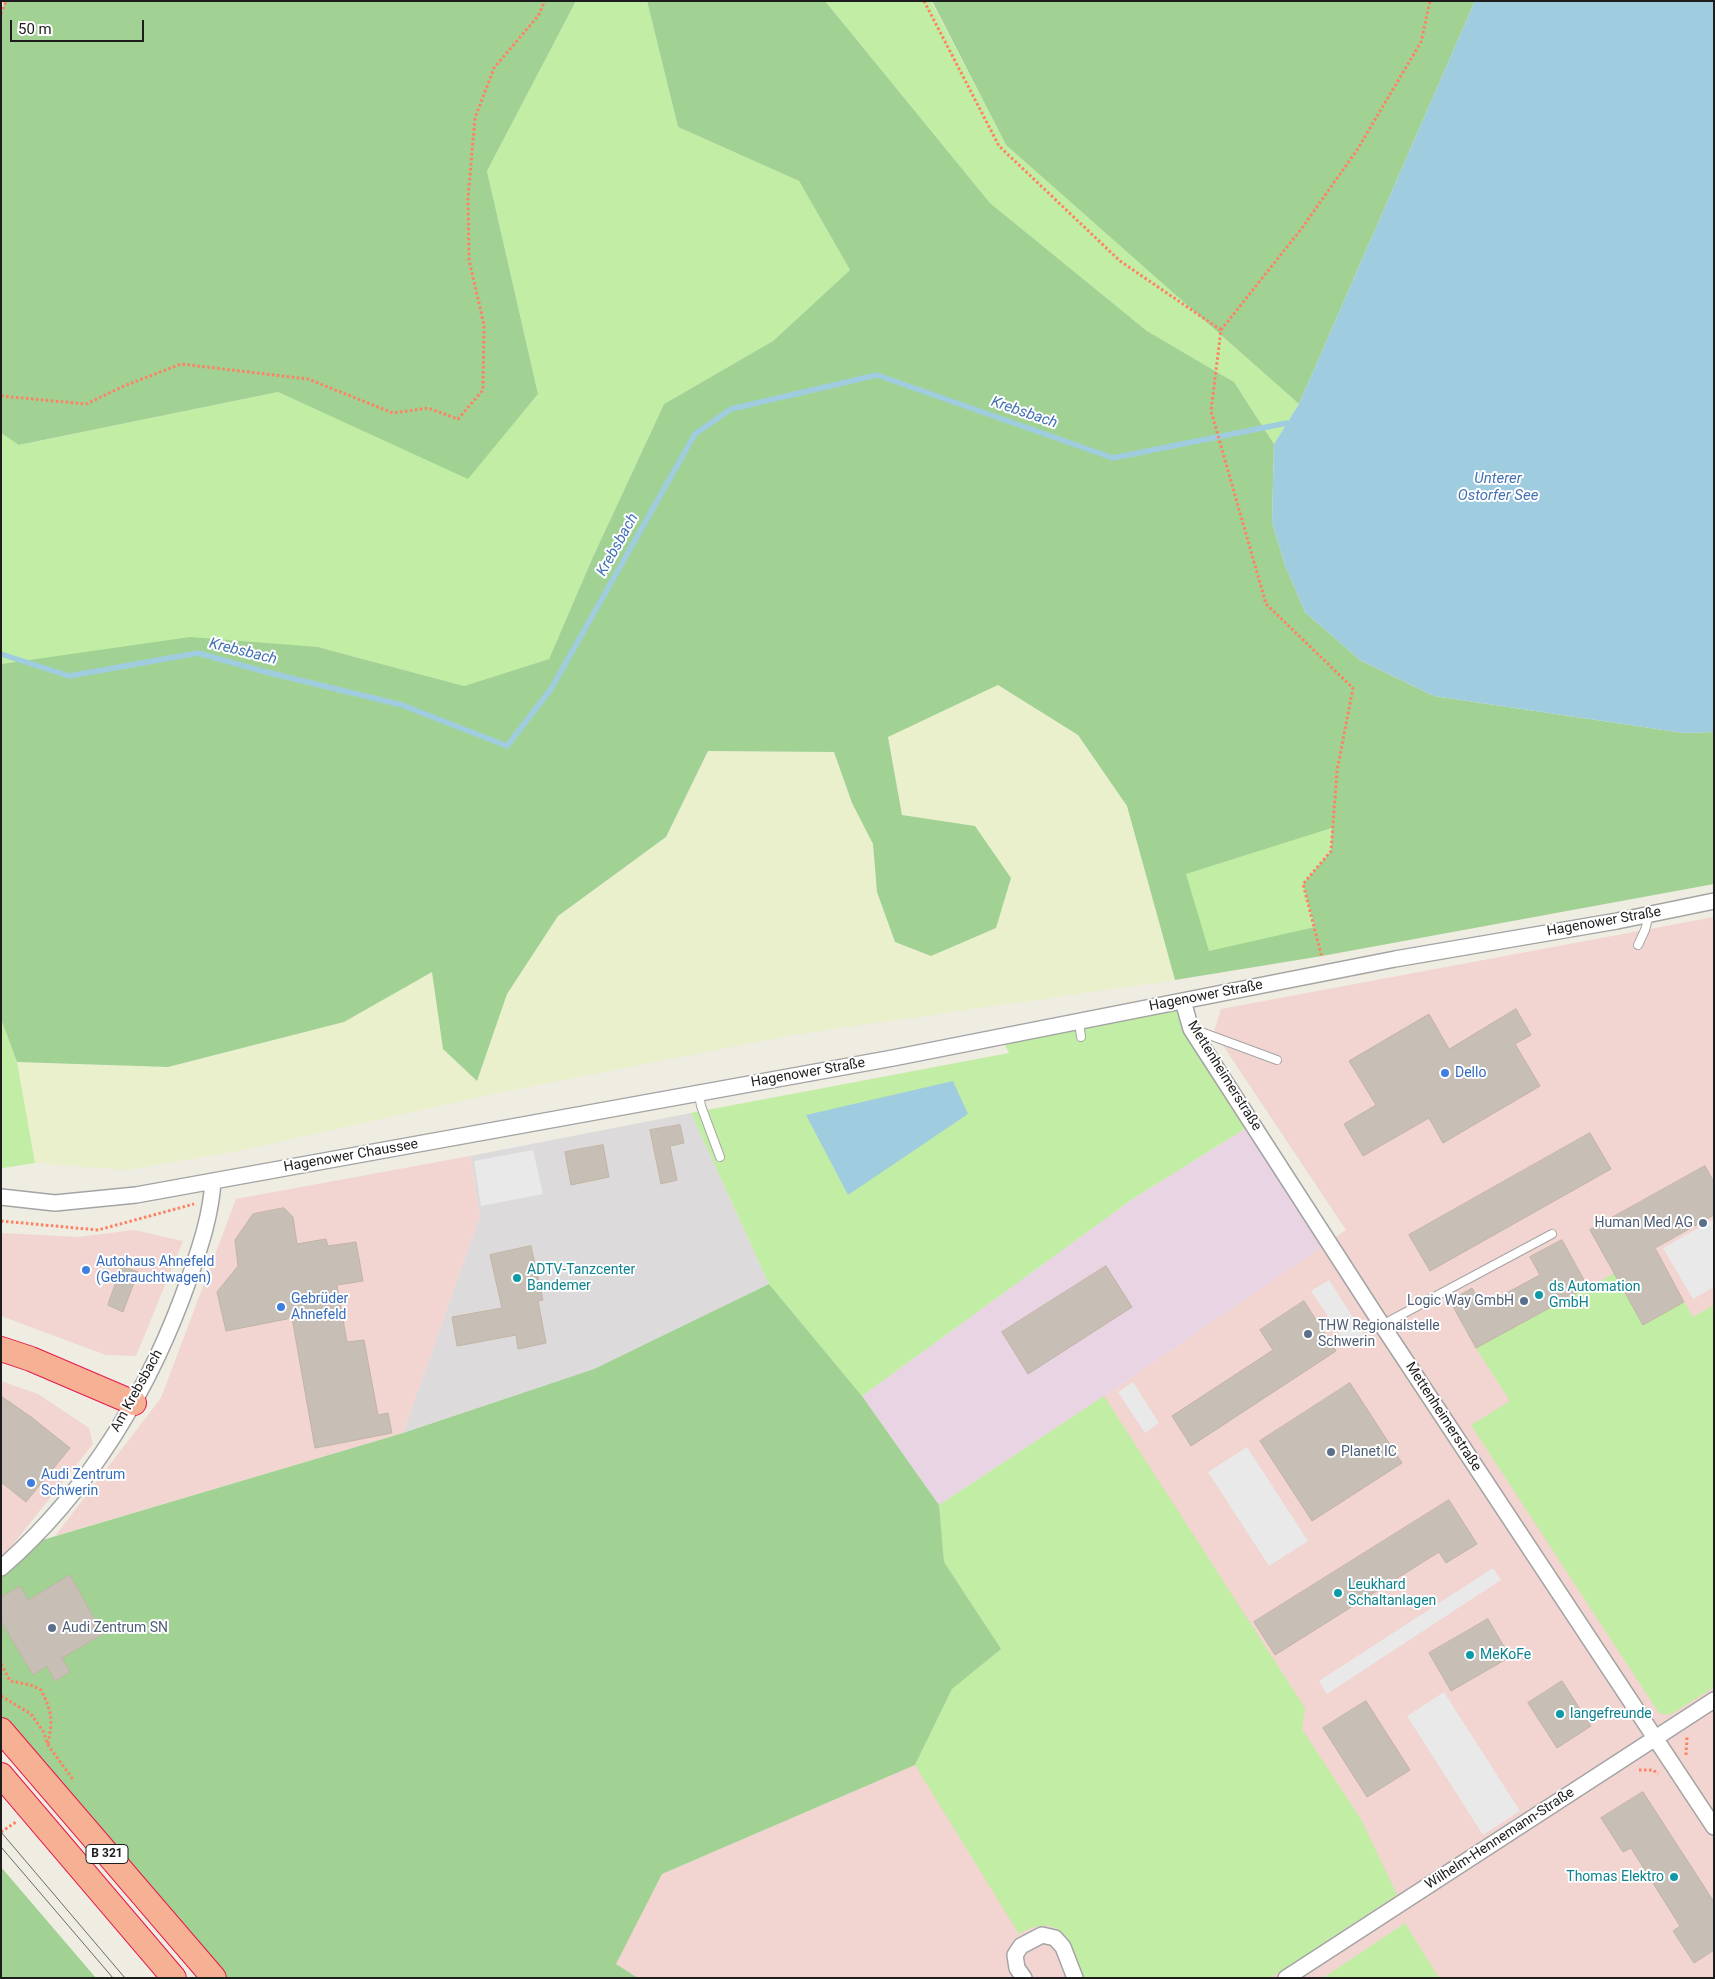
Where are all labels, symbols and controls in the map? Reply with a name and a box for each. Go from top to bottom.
scale bar [12,10,146,42]
text: 50 m [18,20,52,38]
water label: Krebsbach [988,393,1060,433]
water label: Unterer Ostorfer See [1458,470,1538,505]
water label: Krebsbach [593,510,643,580]
water label: Krebsbach [207,635,279,669]
street label: Hagenower Straße [1546,904,1662,940]
street label: Hagenower Straße [1148,977,1264,1015]
street label: Mettenheimerstraße [1183,1018,1265,1134]
street label: Hagenower Straße [750,1055,866,1091]
place label: Dello [1455,1065,1486,1081]
marker: Dello [1439,1067,1451,1079]
street label: Hagenower Chaussee [282,1136,420,1176]
place label: Human Med AG [1595,1215,1693,1231]
marker: Human Med AG [1697,1217,1709,1229]
place label: Autohaus Ahnefeld (Gebrauchtwagen) [96,1254,214,1286]
place label: ADTV-Tanzcenter Bandemer [527,1262,635,1294]
marker: Autohaus Ahnefeld (Gebrauchtwagen) [80,1264,92,1276]
marker: ADTV-Tanzcenter Bandemer [511,1272,523,1284]
place label: ds Automation GmbH [1549,1279,1640,1311]
marker: ds Automation GmbH [1533,1289,1545,1301]
place label: Gebrüder Ahnefeld [291,1291,348,1324]
place label: Logic Way GmbH [1407,1293,1514,1309]
marker: Logic Way GmbH [1518,1295,1530,1307]
marker: Gebrüder Ahnefeld [275,1301,287,1313]
place label: THW Regionalstelle Schwerin [1318,1318,1440,1350]
marker: THW Regionalstelle Schwerin [1302,1328,1314,1340]
street label: Am Krebsbach [108,1347,166,1435]
street label: Mettenheimerstraße [1401,1359,1485,1475]
place label: Planet IC [1341,1444,1397,1460]
marker: Planet IC [1325,1446,1337,1458]
place label: Audi Zentrum Schwerin [41,1467,125,1500]
marker: Audi Zentrum Schwerin [25,1477,37,1489]
place label: Leukhard Schaltanlagen [1348,1577,1436,1610]
marker: Leukhard Schaltanlagen [1332,1587,1344,1599]
place label: Audi Zentrum SN [62,1620,168,1636]
marker: Audi Zentrum SN [46,1622,58,1634]
place label: MeKoFe [1480,1647,1531,1663]
marker: MeKoFe [1464,1649,1476,1661]
place label: langefreunde [1570,1706,1652,1722]
marker: langefreunde [1554,1708,1566,1720]
street label: Wilhelm-Hennemann-Straße [1422,1785,1578,1893]
road number: B 321 [86,1845,128,1864]
place label: Thomas Elektro [1566,1869,1664,1885]
marker: Thomas Elektro [1668,1871,1680,1883]

